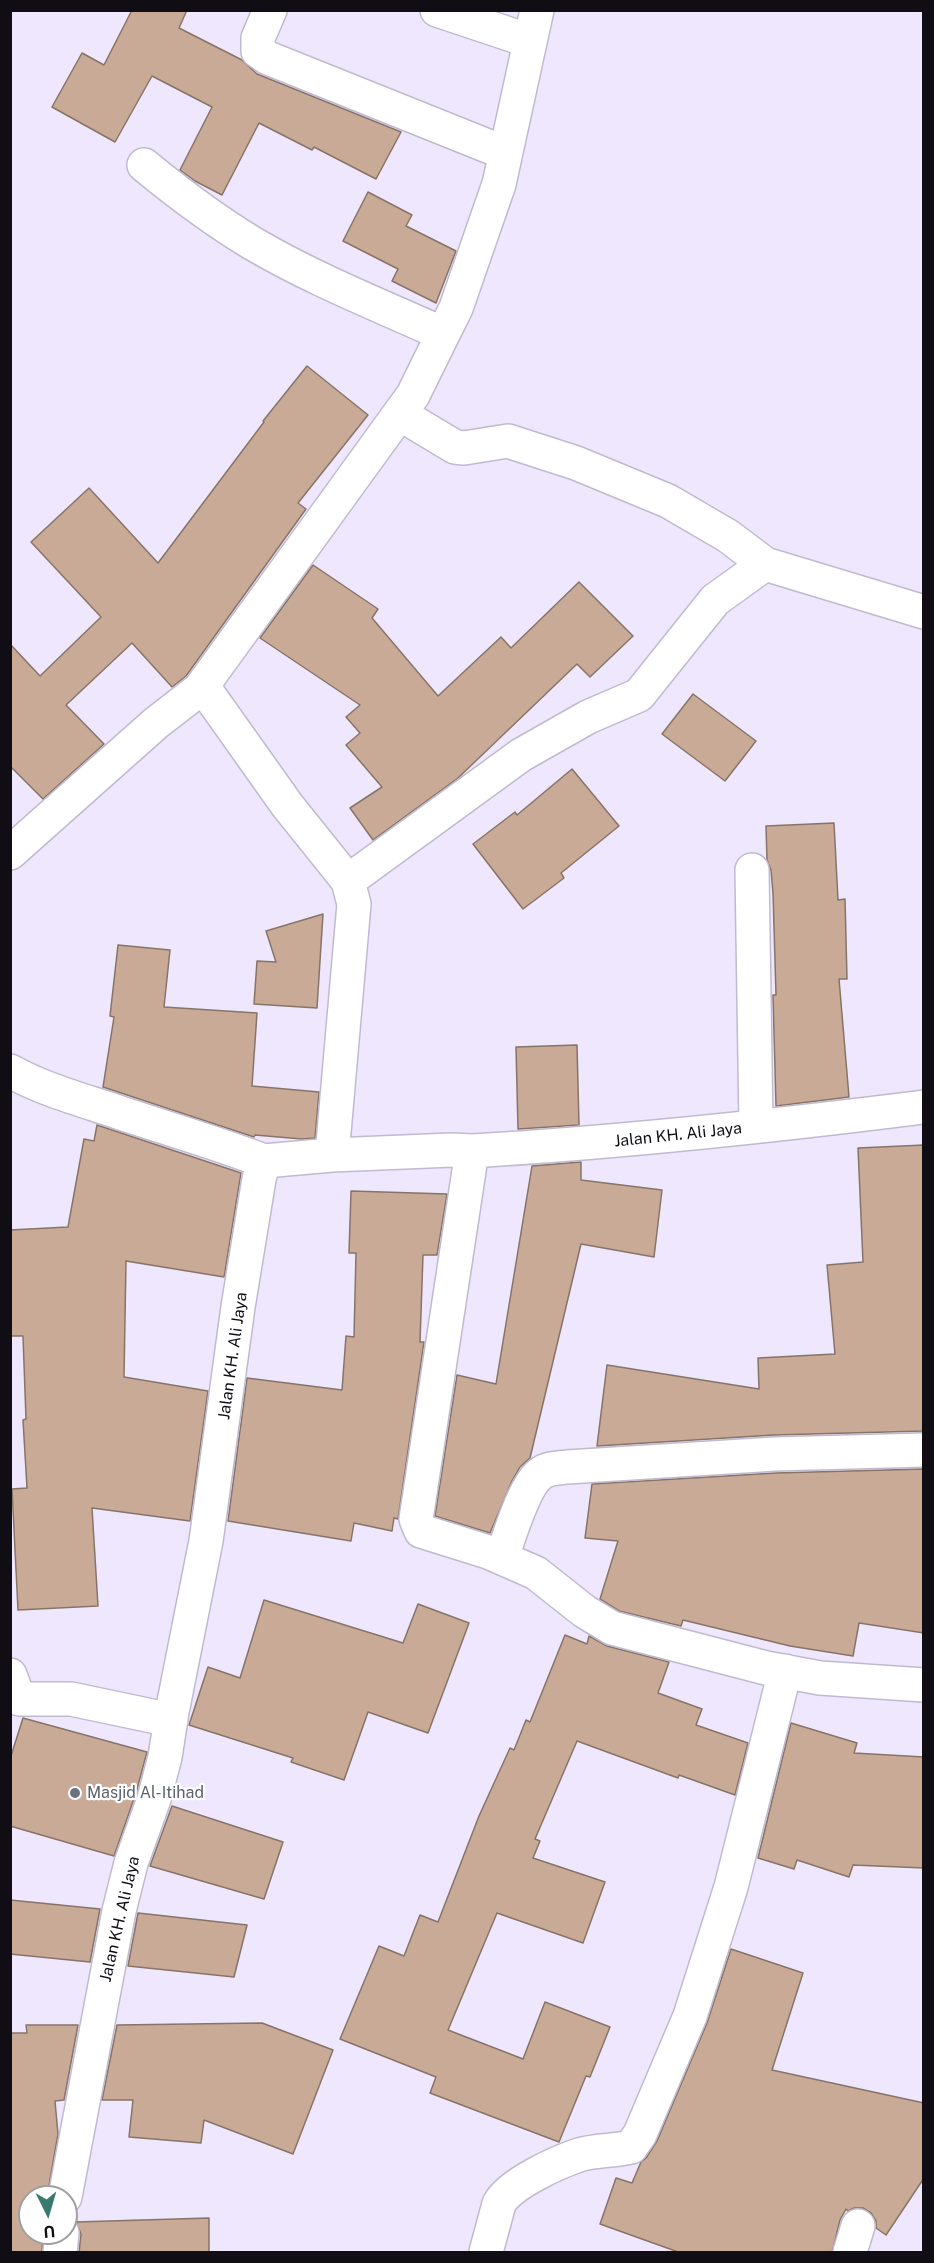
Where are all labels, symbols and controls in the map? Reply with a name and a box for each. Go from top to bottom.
street label: Jalan KH. Ali Jaya [613,1119,743,1151]
street label: Jalan KH. Ali Jaya [215,1291,251,1421]
place label: Masjid Al-Itihad [87,1783,204,1803]
marker: Masjid Al-Itihad [68,1786,82,1800]
street label: Jalan KH. Ali Jaya [96,1854,144,1984]
north arrow [18,2185,78,2245]
text: U [43,2221,56,2241]

